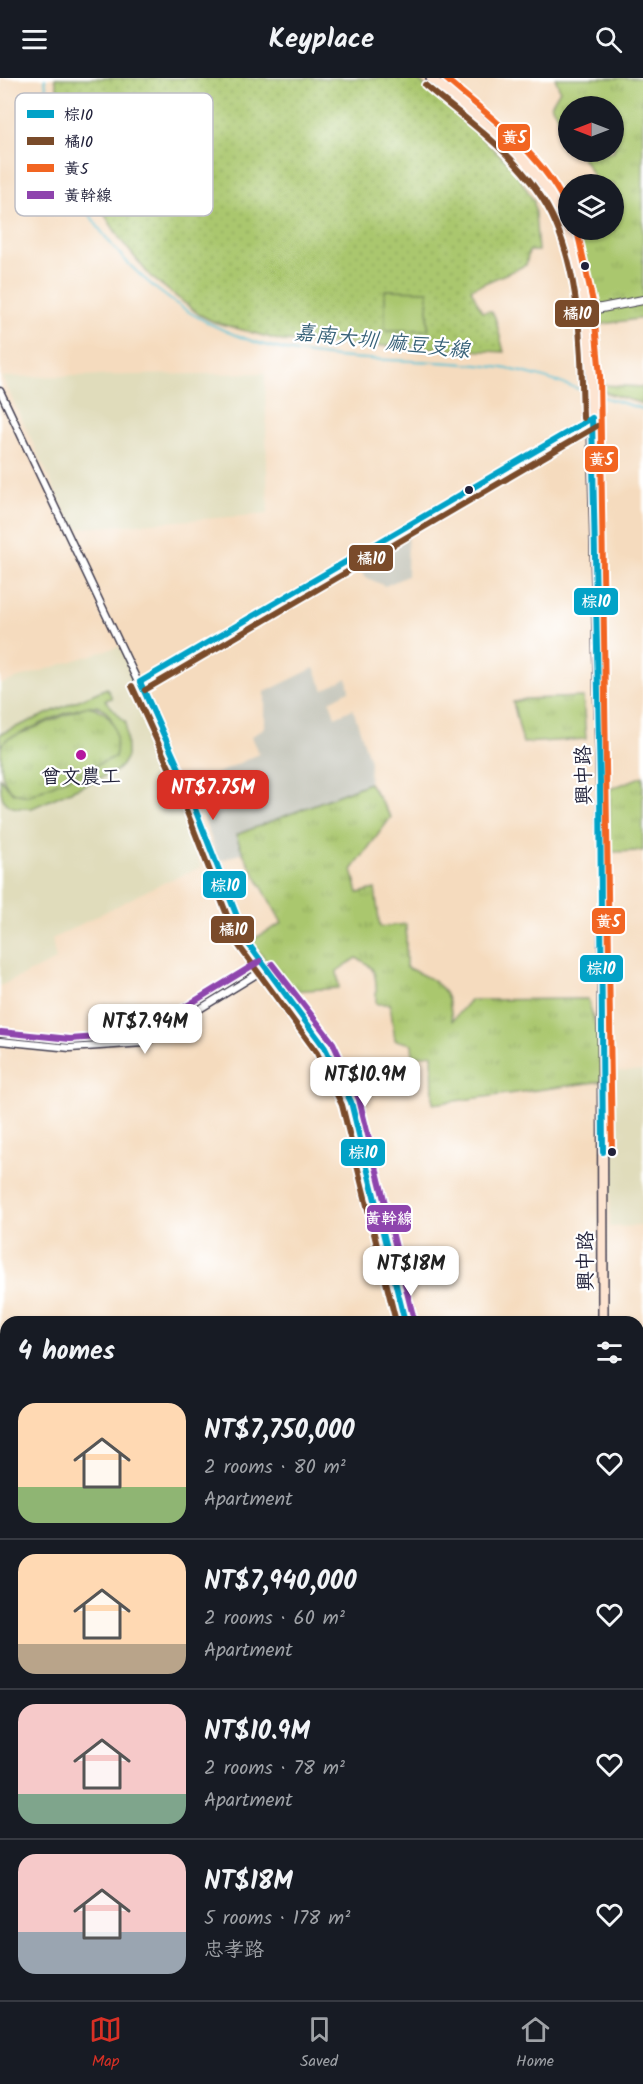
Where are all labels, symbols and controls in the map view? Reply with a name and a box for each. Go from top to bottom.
text: Keyplace [269,18,374,61]
icon: menu [18,23,51,56]
icon: search [592,23,625,56]
legend [15,93,213,216]
north arrow [558,96,624,162]
map controls [558,96,624,240]
text: 棕10 [64,103,93,128]
line badge: 黃5 [497,123,531,152]
text: 黃5 [502,126,528,151]
text: 橘10 [64,130,93,155]
text: 黃5 [64,157,90,182]
button: layers [558,174,624,240]
text: 黃幹線 [64,184,112,209]
unlabelled marker [579,260,591,272]
line badge: 橘10 [554,299,600,328]
text: 橘10 [562,302,592,327]
water label: 嘉南大圳 麻豆支線 [292,317,472,368]
line badge: 黃5 [584,445,619,473]
text: 黃5 [589,448,615,473]
unlabelled marker [463,484,475,496]
line badge: 橘10 [348,544,394,572]
text: 橘10 [356,547,386,572]
line badge: 棕10 [573,587,619,616]
text: 棕10 [581,590,611,615]
street label: 興中路 [568,744,602,805]
marker: 曾文農工 [74,748,88,762]
place label: 曾文農工 [41,762,121,794]
pin: NT$7.75M [151,770,275,821]
text: NT$7.75M [171,773,255,805]
line badge: 棕10 [202,870,247,899]
text: 棕10 [210,874,240,899]
line badge: 黃5 [591,907,626,935]
text: 黃5 [596,910,622,935]
line badge: 橘10 [210,915,255,944]
text: 橘10 [218,918,248,943]
line badge: 棕10 [579,954,624,983]
text: 棕10 [586,957,616,982]
pin: NT$7.94M [83,1004,207,1055]
text: NT$7.94M [102,1007,188,1039]
pin: NT$10.9M [303,1057,427,1108]
text: NT$10.9M [324,1060,406,1092]
line badge: 棕10 [340,1138,386,1167]
text: 棕10 [348,1141,378,1166]
unlabelled marker [606,1146,618,1158]
line badge: 黃幹線 [366,1204,412,1233]
text: 黃幹線 [365,1207,413,1232]
street label: 興中路 [571,1230,603,1291]
pin: NT$18M [362,1246,460,1297]
text: NT$18M [377,1249,445,1281]
text: 4 homes [18,1331,115,1373]
icon: filters [593,1336,626,1369]
text: NT$7,750,000 [204,1410,355,1452]
icon: home [66,1427,138,1499]
icon: heart [593,1447,626,1480]
text: 2 rooms · 80 m² [204,1452,346,1484]
text: Apartment [204,1484,293,1516]
text: NT$7,940,000 [204,1561,357,1603]
icon: home [66,1578,138,1650]
icon: heart [593,1598,626,1631]
text: 2 rooms · 60 m² [204,1603,345,1635]
text: Apartment [204,1635,293,1667]
text: NT$10.9M [204,1711,310,1753]
icon: home [66,1728,138,1800]
icon: heart [593,1748,626,1781]
text: 2 rooms · 78 m² [204,1753,345,1785]
text: Apartment [204,1785,293,1817]
text: NT$18M [204,1861,293,1903]
icon: home [66,1878,138,1950]
icon: heart [593,1898,626,1931]
text: 5 rooms · 178 m² [204,1903,350,1935]
text: 忠孝路 [204,1935,264,1967]
tab: Map [89,2013,122,2074]
tab: Saved [300,2013,338,2074]
tab: Home [516,2013,554,2074]

